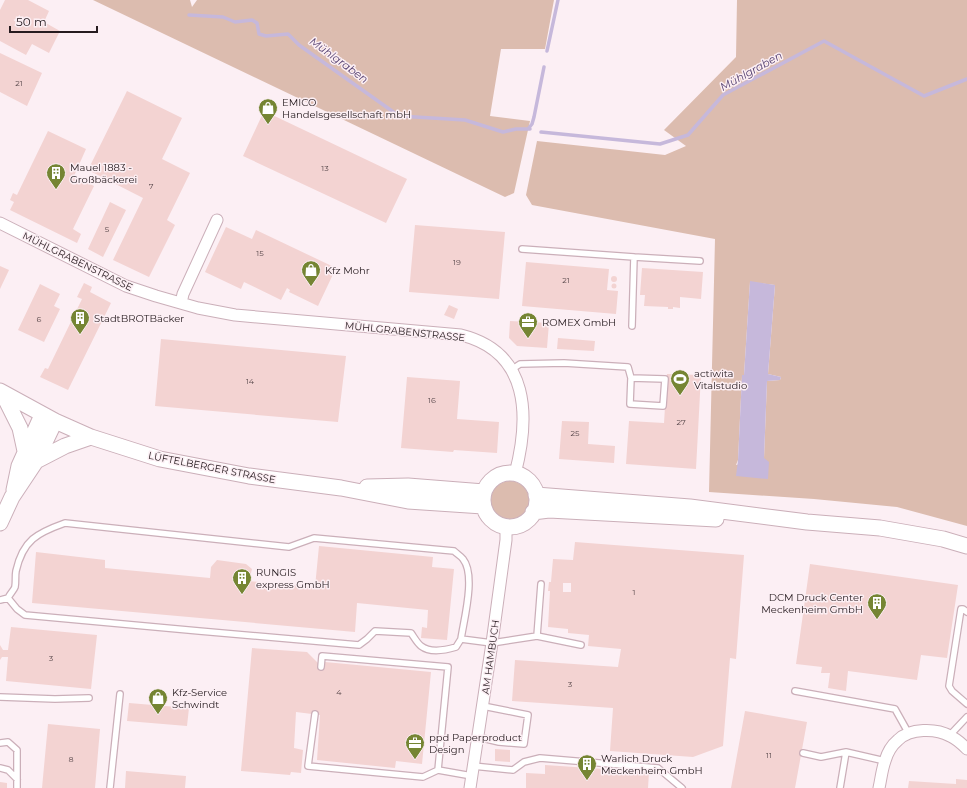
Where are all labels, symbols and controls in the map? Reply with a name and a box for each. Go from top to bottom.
scale bar [10,8,97,34]
text: 50 m [16,14,47,29]
water label: Mühlgraben [307,34,371,86]
water label: Mühlgraben [717,48,785,94]
house number: 21 [15,78,23,88]
place label: EMICO Handelsgesellschaft mbH [282,96,411,121]
shop icon: EMICO Handelsgesellschaft mbH [257,97,279,125]
place label: Mauel 1883 - Großbäckerei [70,161,137,186]
building icon: Mauel 1883 - Großbäckerei [45,162,67,190]
house number: 13 [321,163,329,173]
house number: 7 [149,181,154,191]
house number: 5 [105,224,110,234]
street label: MÜHLGRABENSTRASSE [21,229,135,294]
house number: 15 [256,248,264,258]
house number: 19 [453,257,461,267]
shop icon: Kfz Mohr [300,259,322,287]
place label: Kfz Mohr [325,264,370,277]
house number: 21 [562,275,570,285]
building icon: StadtBROTBäcker [69,307,91,335]
office icon: ROMEX GmbH [517,311,539,339]
place label: StadtBROTBäcker [94,312,184,325]
house number: 6 [37,314,42,324]
place label: ROMEX GmbH [542,316,616,329]
street label: MÜHLGRABENSTRASSE [344,319,466,344]
place label: actiwita Vitalstudio [694,367,747,392]
sports icon: actiwita Vitalstudio [669,368,691,396]
house number: 14 [246,376,255,386]
house number: 16 [428,395,436,405]
house number: 27 [676,417,686,427]
house number: 25 [570,428,580,438]
street label: LÜFTELBERGER STRASSE [147,449,277,486]
place label: RUNGIS express GmbH [256,566,330,591]
building icon: RUNGIS express GmbH [231,567,253,595]
house number: 1 [633,587,635,597]
place label: DCM Druck Center Meckenheim GmbH [761,591,863,616]
building icon: DCM Druck Center Meckenheim GmbH [866,592,888,620]
street label: AM HAMBUCH [479,619,502,695]
house number: 3 [49,653,54,663]
house number: 3 [568,679,573,689]
place label: Kfz-Service Schwindt [172,686,227,711]
shop icon: Kfz-Service Schwindt [147,687,169,715]
house number: 4 [336,687,342,697]
place label: ppd Paperproduct Design [429,731,522,756]
office icon: ppd Paperproduct Design [404,732,426,760]
house number: 11 [766,750,772,760]
place label: Warlich Druck Meckenheim GmbH [601,752,703,777]
building icon: Warlich Druck Meckenheim GmbH [576,753,598,781]
house number: 8 [68,754,74,764]

